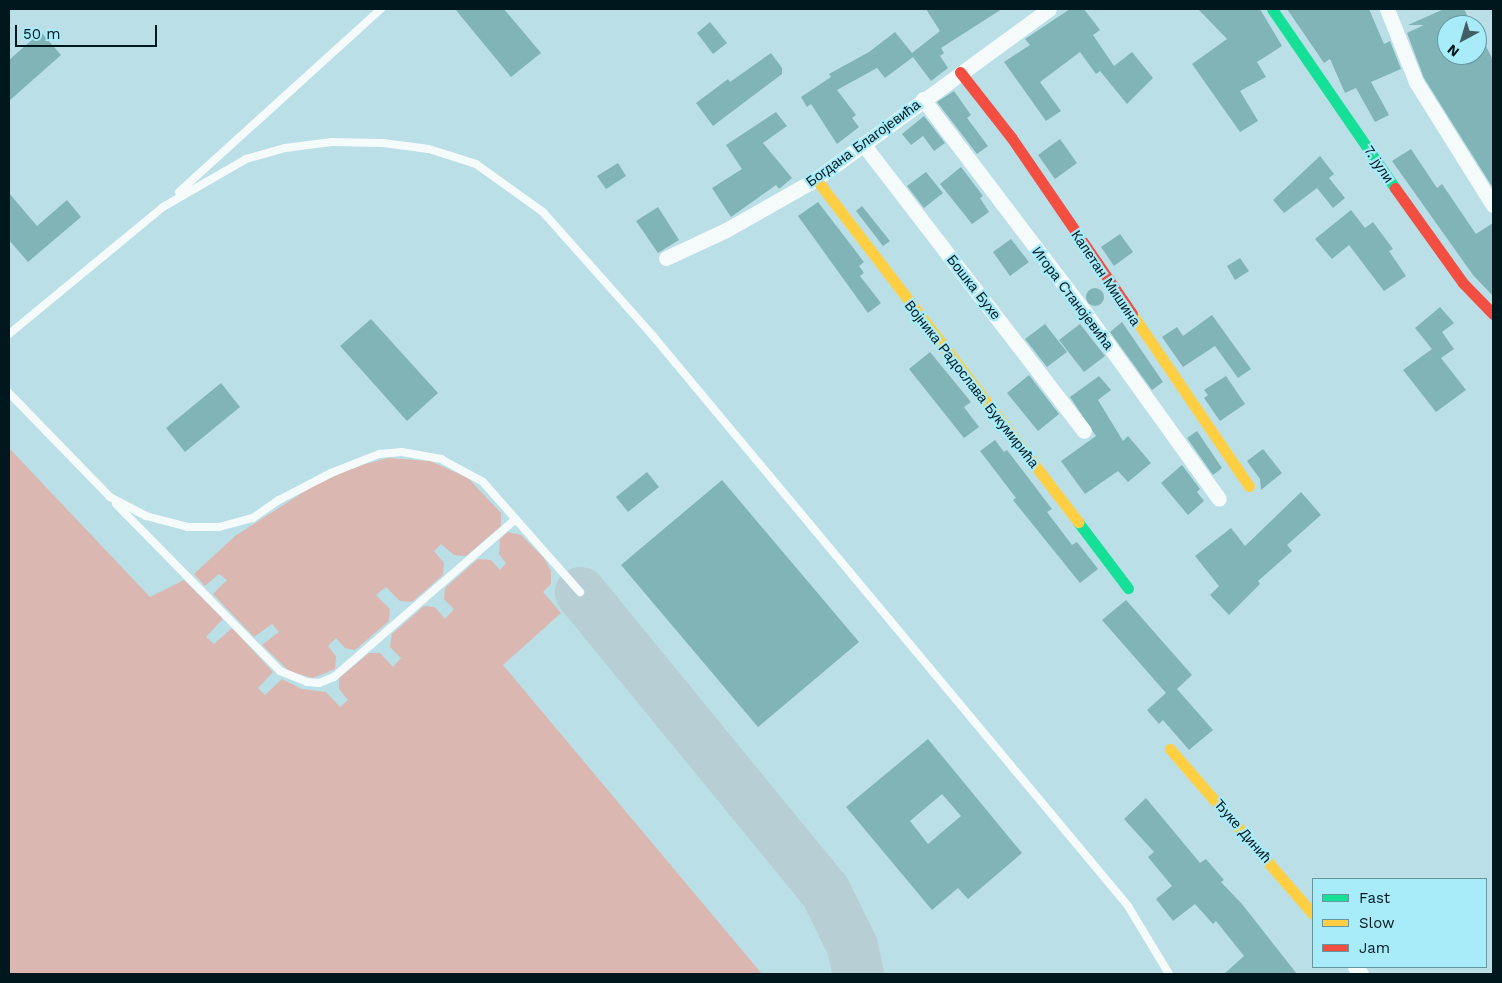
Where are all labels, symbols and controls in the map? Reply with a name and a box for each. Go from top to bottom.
scale bar [18,15,160,47]
north arrow [1437,15,1487,65]
text: 50 m [23,25,60,43]
text: N [1444,41,1462,60]
street label: Богдана Благојевића [803,96,923,190]
street label: 7. јули [1361,142,1397,186]
street label: Капетан Мишина [1068,227,1144,329]
street label: Игора Станојевића [1029,243,1117,353]
street label: Бошка Бухе [943,251,1005,323]
street label: Војника Радослава Букумирића [901,297,1043,471]
street label: Ђуке Динић [1211,796,1275,866]
legend [1312,878,1487,968]
text: Fast [1359,889,1390,907]
text: Slow [1359,914,1395,932]
text: Jam [1359,939,1390,957]

